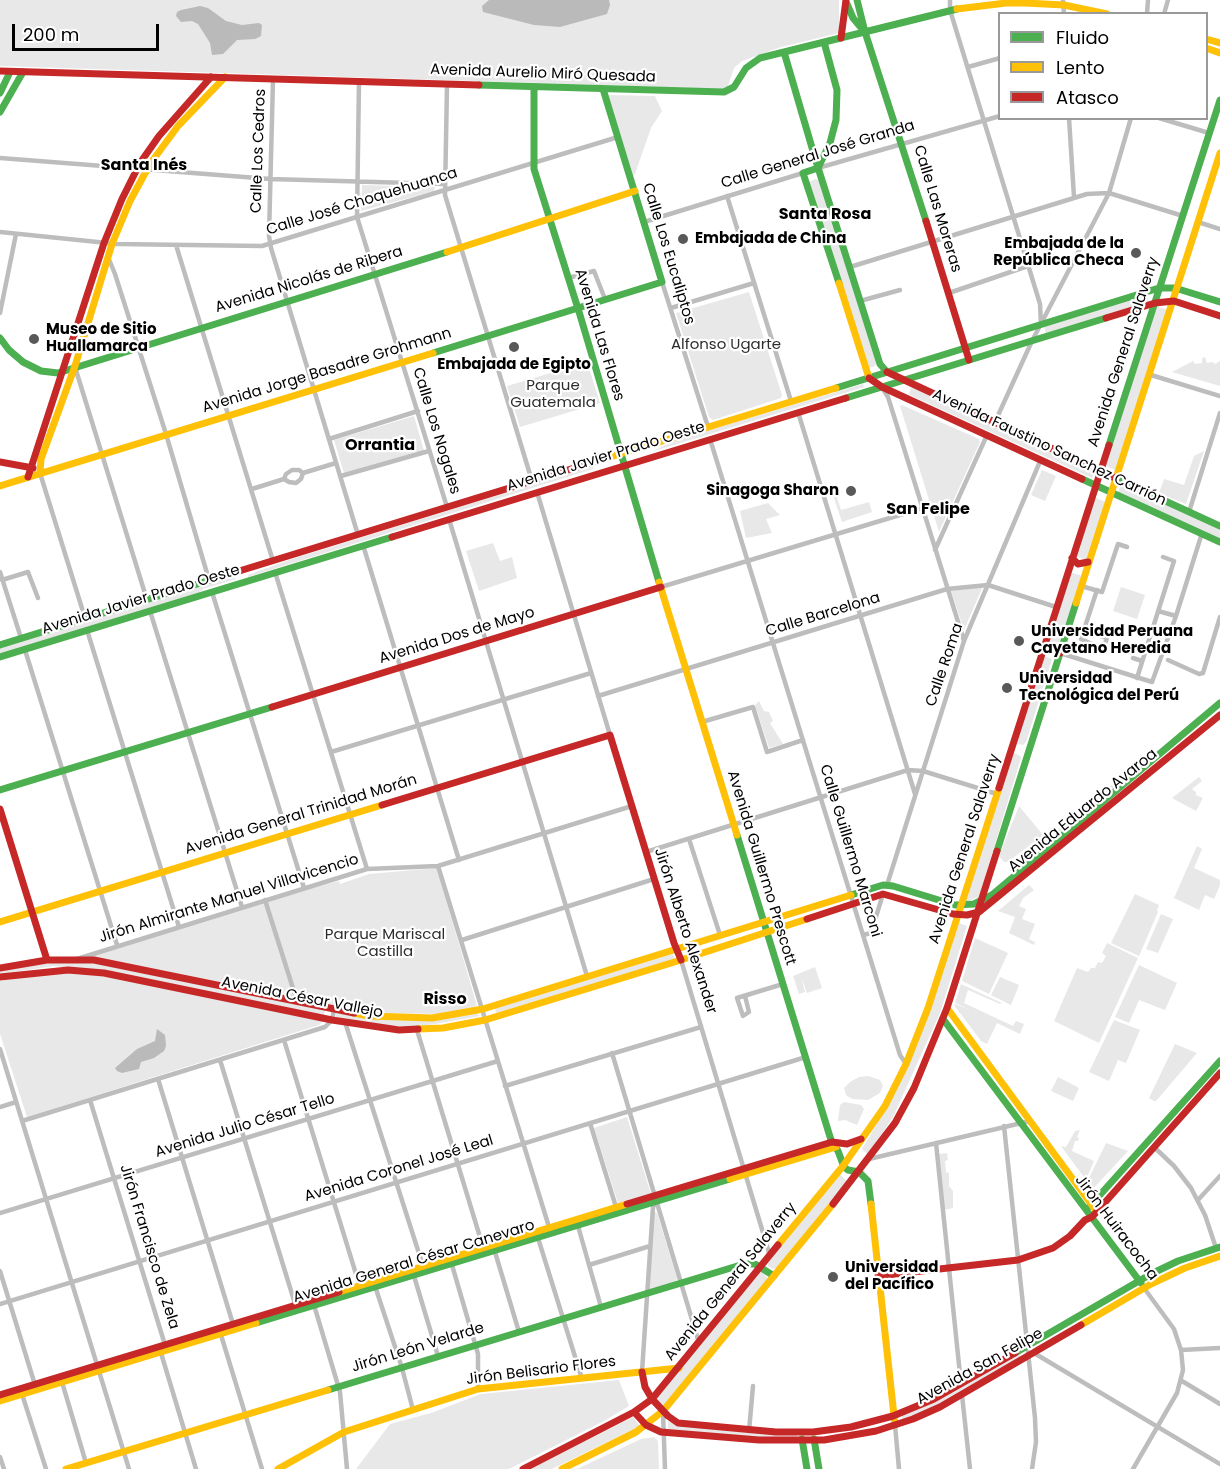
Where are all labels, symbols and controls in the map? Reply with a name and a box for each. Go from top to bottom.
scale bar [15,12,162,50]
legend [998,12,1208,120]
text: 200 m [23,22,79,47]
text: Fluido [1056,25,1109,50]
text: Lento [1056,55,1105,80]
street label: Avenida Aurelio Miró Quesada [430,61,656,87]
text: Atasco [1056,85,1119,110]
street label: Calle Los Cedros [248,89,270,213]
street label: Calle General José Granda [719,117,917,193]
street label: Calle Las Moreras [909,143,965,275]
district label: Santa Inés [101,156,187,176]
street label: Calle José Choquehuanca [264,164,460,240]
street label: Calle Los Eucaliptos [638,181,698,327]
district label: Santa Rosa [779,205,871,225]
place label: Embajada de China [695,230,846,248]
marker: Embajada de China [676,232,690,246]
place label: Embajada de la República Checa [993,235,1124,270]
street label: Avenida Nicolás de Ribera [213,243,405,317]
marker: Embajada de la República Checa [1129,246,1143,260]
street label: Avenida General Salaverry [1085,255,1163,449]
street label: Avenida Las Flores [570,267,628,403]
place label: Museo de Sitio Huallamarca [46,321,157,356]
street label: Avenida Jorge Basadre Grohmann [200,324,454,418]
marker: Museo de Sitio Huallamarca [27,332,41,346]
park label: Alfonso Ugarte [671,336,781,354]
marker: Embajada de Egipto [507,340,521,354]
place label: Embajada de Egipto [437,356,591,374]
street label: Calle Los Nogales [408,365,464,497]
park label: Parque Guatemala [510,377,596,412]
street label: Avenida Faustino Sanchez Carrión [929,386,1169,510]
street label: Avenida Javier Prado Oeste [505,418,707,496]
district label: Orrantia [345,436,415,456]
place label: Sinagoga Sharon [706,482,839,500]
marker: Sinagoga Sharon [844,484,858,498]
district label: San Felipe [886,500,970,520]
street label: Avenida Javier Prado Oeste [40,561,242,639]
street label: Calle Barcelona [764,589,882,641]
street label: Avenida Dos de Mayo [377,604,537,668]
street label: Calle Roma [922,621,968,709]
place label: Universidad Peruana Cayetano Heredia [1031,623,1193,658]
marker: Universidad Peruana Cayetano Heredia [1012,634,1026,648]
place label: Universidad Tecnológica del Perú [1019,670,1179,705]
marker: Universidad Tecnológica del Perú [1000,681,1014,695]
street label: Avenida Eduardo Avaroa [1005,745,1161,877]
street label: Avenida General Salaverry [926,752,1004,946]
street label: Calle Guillermo Marconi [815,763,885,939]
street label: Avenida Guillermo Prescott [723,768,799,968]
street label: Avenida General Trinidad Morán [183,771,419,859]
street label: Jirón Alberto Alexander [650,846,720,1016]
street label: Jirón Almirante Manuel Villavicencio [97,851,361,947]
park label: Parque Mariscal Castilla [325,926,445,961]
street label: Avenida César Vallejo [220,974,384,1022]
district label: Risso [423,990,467,1010]
street label: Avenida Julio César Tello [153,1090,337,1162]
street label: Avenida Coronel José Leal [302,1132,496,1206]
street label: Jirón Francisco de Zela [115,1162,183,1332]
street label: Jirón Huiracocha [1070,1172,1162,1284]
street label: Avenida General Salaverry [661,1199,801,1365]
street label: Avenida General César Canevaro [291,1217,537,1307]
place label: Universidad del Pacífico [845,1259,939,1294]
marker: Universidad del Pacífico [826,1270,840,1284]
street label: Jirón León Velarde [350,1319,486,1377]
street label: Avenida San Felipe [914,1325,1046,1409]
street label: Jirón Belisario Flores [465,1353,617,1389]

